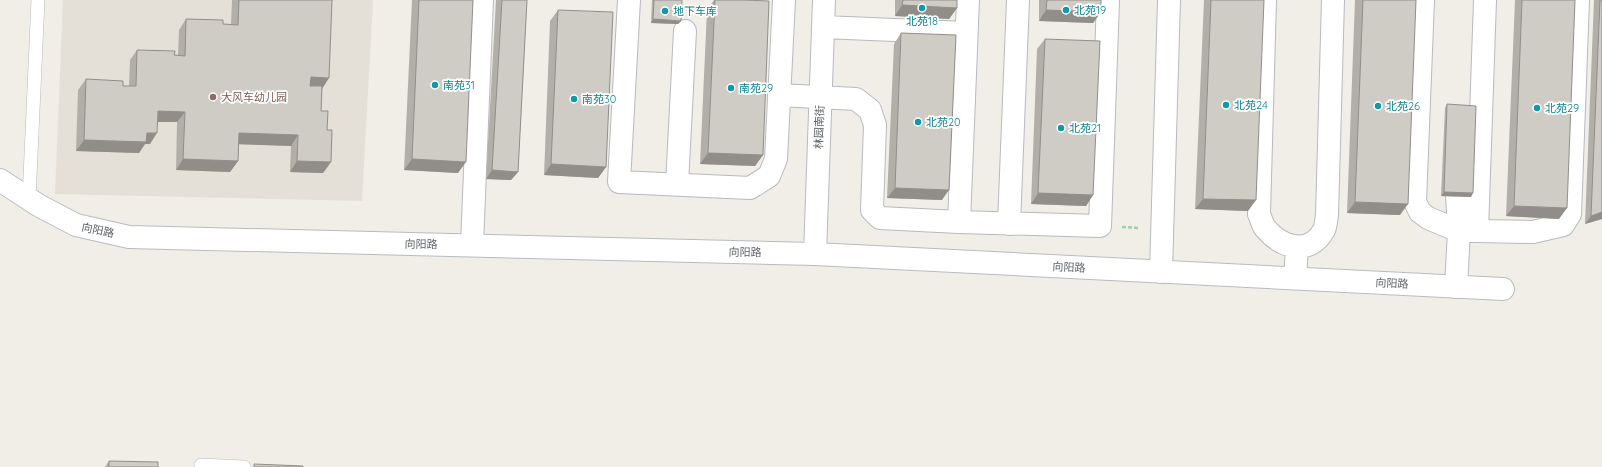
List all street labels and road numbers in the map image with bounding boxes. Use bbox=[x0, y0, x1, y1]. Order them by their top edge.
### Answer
street label: 林园南街 bbox=[811, 105, 827, 149]
street label: 向阳路 bbox=[80, 220, 116, 240]
street label: 向阳路 bbox=[404, 237, 438, 251]
street label: 向阳路 bbox=[728, 245, 762, 259]
street label: 向阳路 bbox=[1052, 259, 1086, 275]
street label: 向阳路 bbox=[1375, 275, 1409, 291]

